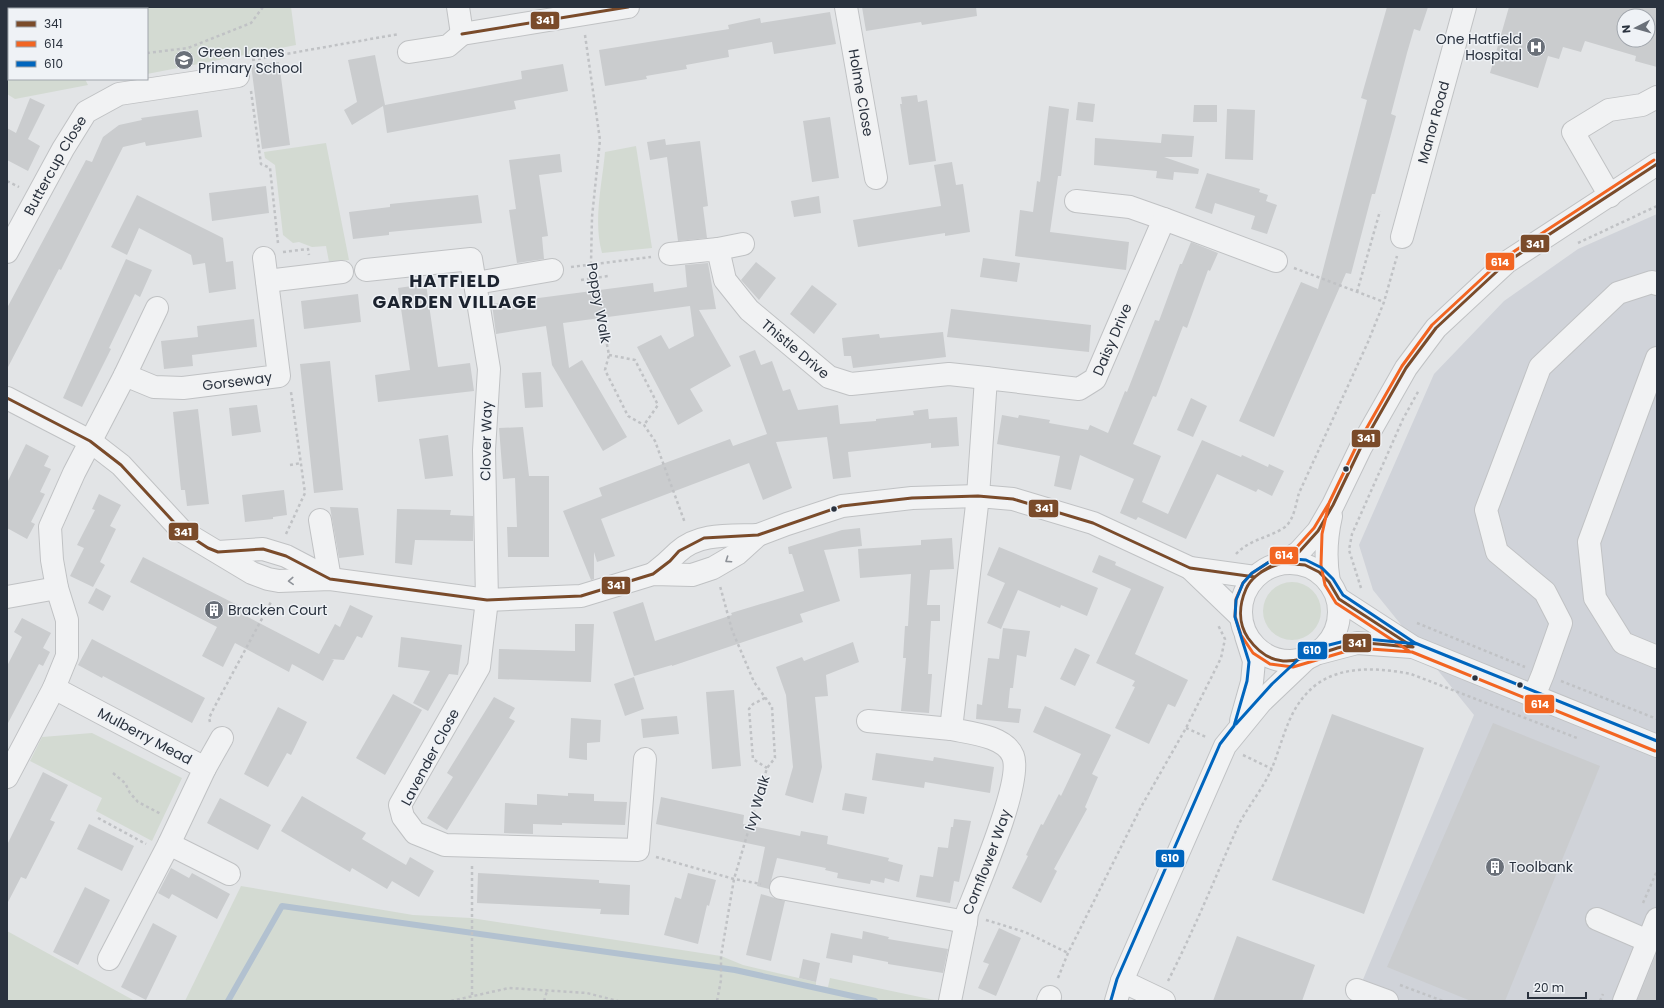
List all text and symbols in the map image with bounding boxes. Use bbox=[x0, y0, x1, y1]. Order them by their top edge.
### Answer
legend bbox=[8, 8, 148, 80]
north arrow bbox=[1616, 8, 1656, 48]
line badge: 341 bbox=[530, 11, 560, 30]
text: 341 bbox=[536, 12, 554, 28]
text: 341 bbox=[44, 15, 62, 32]
text: N bbox=[1618, 24, 1634, 34]
place label: One Hatfield Hospital bbox=[1436, 29, 1522, 65]
text: 614 bbox=[44, 35, 63, 52]
hospital icon: One Hatfield Hospital bbox=[1525, 36, 1547, 58]
place label: Green Lanes Primary School bbox=[198, 42, 303, 78]
street label: Holme Close bbox=[844, 48, 879, 138]
school or university icon: Green Lanes Primary School bbox=[173, 49, 195, 71]
text: 610 bbox=[44, 55, 63, 72]
street label: Manor Road bbox=[1413, 79, 1454, 166]
street label: Buttercup Close bbox=[19, 112, 91, 219]
line badge: 341 bbox=[1520, 234, 1550, 253]
text: 341 bbox=[1526, 236, 1544, 252]
line badge: 614 bbox=[1485, 252, 1515, 271]
text: 614 bbox=[1491, 254, 1510, 270]
street label: Poppy Walk bbox=[582, 261, 616, 346]
district label: HATFIELD GARDEN VILLAGE bbox=[372, 268, 538, 314]
street label: Daisy Drive bbox=[1088, 300, 1137, 379]
street label: Thistle Drive bbox=[757, 314, 834, 384]
street label: Gorseway bbox=[201, 367, 273, 395]
street label: Clover Way bbox=[475, 401, 497, 481]
line badge: 341 bbox=[1351, 429, 1381, 448]
text: 341 bbox=[1357, 430, 1375, 446]
unlabelled marker bbox=[1341, 464, 1351, 474]
line badge: 341 bbox=[1028, 499, 1059, 518]
text: 341 bbox=[1035, 500, 1053, 516]
unlabelled marker bbox=[829, 504, 839, 514]
line badge: 341 bbox=[168, 522, 199, 541]
text: 341 bbox=[174, 524, 192, 540]
line badge: 614 bbox=[1269, 546, 1299, 565]
text: 614 bbox=[1275, 547, 1294, 563]
one-way arrow bbox=[725, 555, 732, 563]
one-way arrow bbox=[288, 576, 294, 585]
line badge: 341 bbox=[601, 576, 631, 595]
text: 341 bbox=[607, 577, 625, 593]
building icon: Bracken Court bbox=[203, 599, 225, 621]
place label: Bracken Court bbox=[228, 600, 327, 620]
line badge: 341 bbox=[1342, 633, 1372, 653]
text: 341 bbox=[1348, 635, 1366, 651]
line badge: 610 bbox=[1297, 641, 1328, 660]
text: 610 bbox=[1303, 642, 1321, 658]
unlabelled marker bbox=[1470, 673, 1480, 683]
unlabelled marker bbox=[1515, 680, 1525, 690]
line badge: 614 bbox=[1524, 694, 1555, 714]
text: 614 bbox=[1531, 696, 1550, 712]
street label: Mulberry Mead bbox=[94, 703, 196, 769]
street label: Lavender Close bbox=[396, 705, 464, 809]
street label: Ivy Walk bbox=[740, 772, 775, 833]
street label: Cornflower Way bbox=[957, 806, 1015, 918]
line badge: 610 bbox=[1155, 849, 1185, 868]
text: 610 bbox=[1161, 850, 1179, 866]
building icon: Toolbank bbox=[1484, 856, 1506, 878]
place label: Toolbank bbox=[1509, 857, 1574, 877]
scale bar bbox=[1528, 974, 1586, 1000]
text: 20 m bbox=[1534, 979, 1564, 996]

